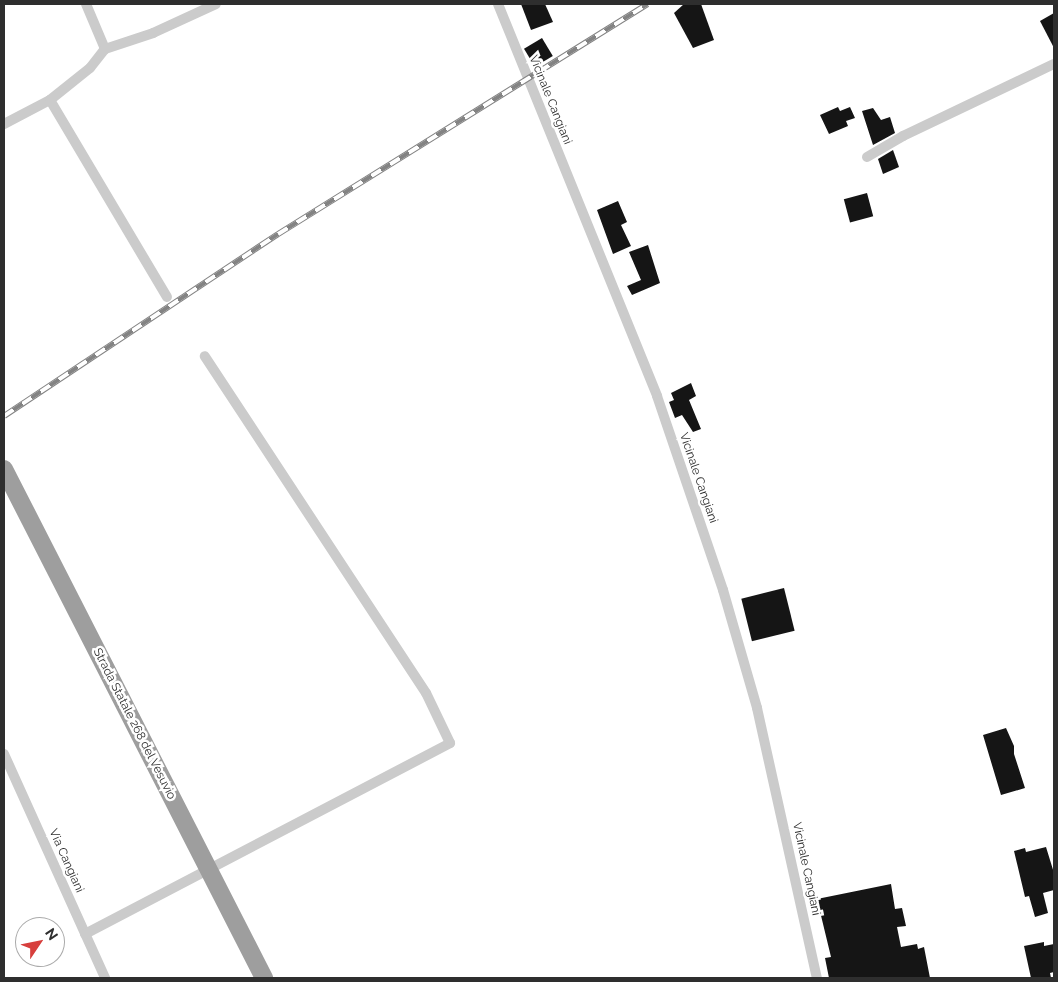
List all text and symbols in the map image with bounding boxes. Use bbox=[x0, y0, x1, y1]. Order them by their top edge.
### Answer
street label: Vicinale Cangiani bbox=[526, 53, 574, 147]
street label: Vicinale Cangiani bbox=[676, 431, 720, 525]
street label: Strada Statale 268 del Vesuvio bbox=[89, 646, 179, 802]
street label: Vicinale Cangiani bbox=[789, 821, 823, 917]
street label: Via Cangiani bbox=[46, 827, 86, 895]
north arrow bbox=[15, 917, 65, 967]
text: N bbox=[42, 925, 61, 943]

